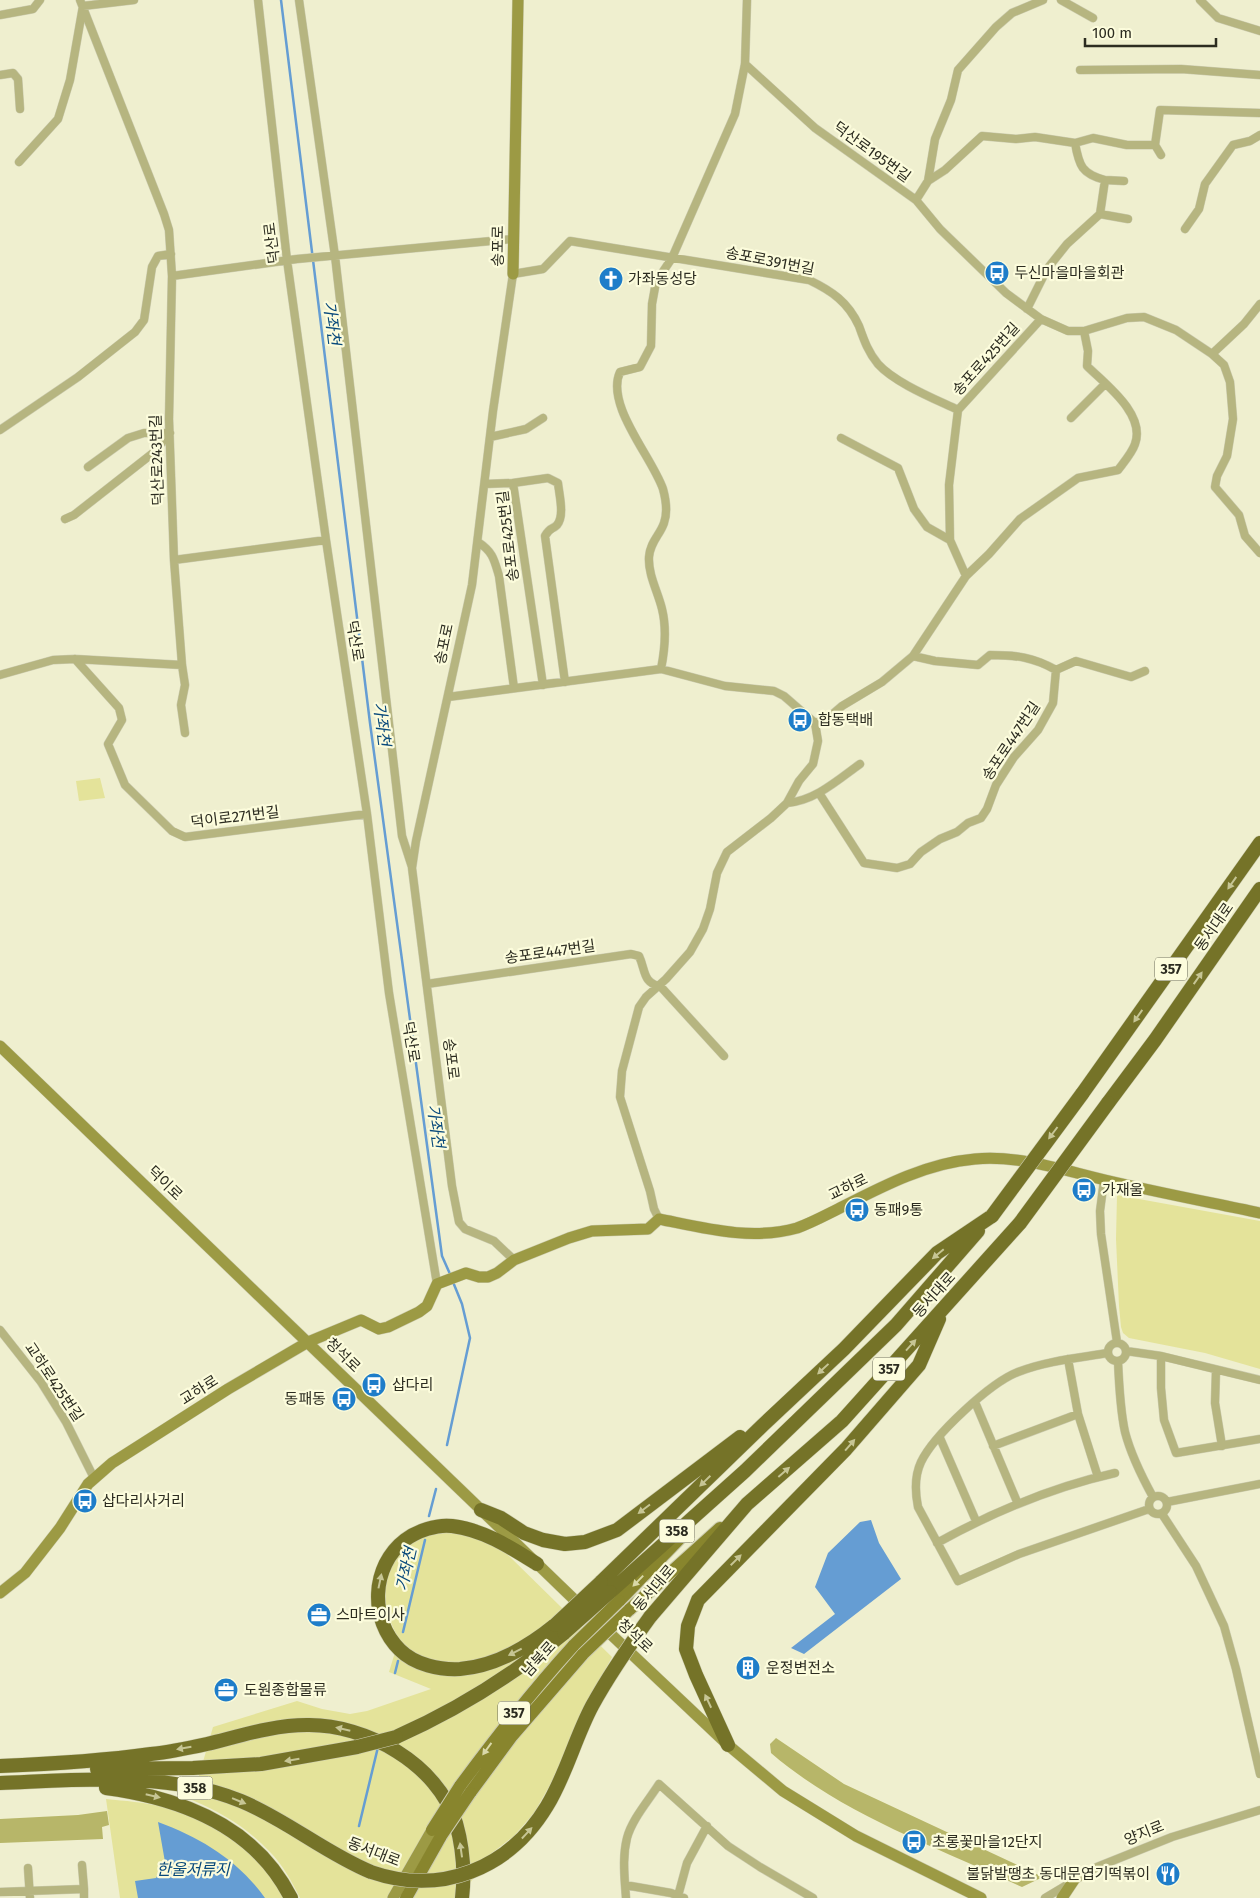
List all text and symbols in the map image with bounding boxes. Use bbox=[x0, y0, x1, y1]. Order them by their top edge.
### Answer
scale bar bbox=[1085, 15, 1216, 47]
text: 100 m bbox=[1092, 24, 1132, 42]
street label: 덕산로195번길 bbox=[830, 118, 914, 186]
street label: 덕산로 bbox=[261, 221, 283, 265]
street label: 송포로 bbox=[489, 225, 507, 267]
street label: 송포로391번길 bbox=[724, 244, 816, 278]
bus stop icon: 두신마을마을회관 bbox=[984, 260, 1010, 286]
place label: 두신마을마을회관 bbox=[1014, 264, 1125, 282]
church icon: 가좌동성당 bbox=[598, 266, 624, 292]
place label: 가좌동성당 bbox=[628, 270, 697, 288]
water label: 가좌천 bbox=[320, 300, 344, 348]
street label: 송포로425번길 bbox=[949, 319, 1023, 399]
street label: 덕산로243번길 bbox=[146, 414, 168, 506]
street label: 송포로425번길 bbox=[493, 489, 523, 583]
street label: 덕산로 bbox=[343, 619, 367, 663]
street label: 송포로 bbox=[431, 622, 457, 666]
street label: 송포로447번길 bbox=[978, 698, 1044, 784]
water label: 가좌천 bbox=[370, 701, 394, 749]
bus stop icon: 합동택배 bbox=[787, 707, 813, 733]
place label: 합동택배 bbox=[818, 711, 873, 729]
street label: 덕이로271번길 bbox=[190, 803, 280, 831]
one-way arrow bbox=[1227, 876, 1237, 890]
street label: 동서대로 bbox=[1191, 899, 1237, 955]
street label: 송포로447번길 bbox=[504, 937, 596, 967]
road number: 357 bbox=[1155, 958, 1187, 981]
one-way arrow bbox=[1193, 971, 1203, 985]
one-way arrow bbox=[1133, 1009, 1143, 1023]
street label: 덕산로 bbox=[399, 1020, 423, 1064]
street label: 송포로 bbox=[440, 1037, 462, 1081]
water label: 가좌천 bbox=[424, 1103, 449, 1151]
one-way arrow bbox=[1048, 1127, 1058, 1140]
street label: 덕이로 bbox=[144, 1162, 186, 1204]
street label: 교하로 bbox=[825, 1170, 871, 1204]
bus stop icon: 가재울 bbox=[1071, 1177, 1097, 1203]
place label: 가재울 bbox=[1102, 1181, 1143, 1199]
bus stop icon: 동패9통 bbox=[844, 1197, 870, 1223]
place label: 동패9통 bbox=[874, 1201, 923, 1219]
one-way arrow bbox=[931, 1248, 944, 1259]
street label: 동서대로 bbox=[909, 1268, 959, 1322]
street label: 청석로 bbox=[322, 1334, 364, 1376]
street label: 교하로425번길 bbox=[21, 1339, 87, 1425]
one-way arrow bbox=[905, 1339, 917, 1351]
road number: 357 bbox=[873, 1358, 905, 1380]
one-way arrow bbox=[818, 1363, 830, 1375]
street label: 교하로 bbox=[177, 1371, 221, 1409]
bus stop icon: 삽다리 bbox=[361, 1372, 387, 1398]
place label: 삽다리 bbox=[392, 1376, 433, 1394]
bus stop icon: 동패동 bbox=[331, 1386, 357, 1412]
place label: 동패동 bbox=[285, 1390, 326, 1408]
one-way arrow bbox=[844, 1439, 856, 1451]
one-way arrow bbox=[777, 1466, 789, 1478]
one-way arrow bbox=[700, 1474, 712, 1486]
bus stop icon: 삽다리사거리 bbox=[72, 1488, 98, 1514]
place label: 삽다리사거리 bbox=[102, 1492, 185, 1510]
one-way arrow bbox=[638, 1504, 651, 1515]
road number: 358 bbox=[660, 1520, 694, 1542]
water label: 가좌천 bbox=[392, 1543, 421, 1593]
one-way arrow bbox=[730, 1555, 742, 1567]
street label: 동서대로 bbox=[629, 1561, 679, 1615]
one-way arrow bbox=[376, 1574, 384, 1589]
one-way arrow bbox=[632, 1575, 644, 1587]
office icon: 스마트이사 bbox=[306, 1602, 332, 1628]
place label: 스마트이사 bbox=[336, 1606, 405, 1624]
street label: 청석로 bbox=[614, 1615, 656, 1657]
street label: 남북로 bbox=[518, 1638, 560, 1680]
one-way arrow bbox=[508, 1648, 522, 1656]
building icon: 운정변전소 bbox=[735, 1655, 761, 1681]
place label: 운정변전소 bbox=[766, 1659, 835, 1677]
office icon: 도원종합물류 bbox=[213, 1677, 239, 1703]
place label: 도원종합물류 bbox=[244, 1681, 327, 1699]
one-way arrow bbox=[704, 1694, 712, 1708]
road number: 357 bbox=[498, 1702, 530, 1725]
one-way arrow bbox=[336, 1725, 351, 1733]
one-way arrow bbox=[482, 1742, 492, 1756]
one-way arrow bbox=[175, 1745, 191, 1753]
one-way arrow bbox=[284, 1756, 300, 1764]
road number: 358 bbox=[178, 1776, 212, 1800]
one-way arrow bbox=[145, 1792, 160, 1800]
one-way arrow bbox=[232, 1797, 247, 1805]
street label: 양지로 bbox=[1121, 1817, 1167, 1849]
one-way arrow bbox=[521, 1827, 533, 1839]
bus stop icon: 초롱꽃마을12단지 bbox=[901, 1829, 927, 1855]
place label: 초롱꽃마을12단지 bbox=[932, 1833, 1043, 1851]
street label: 동서대로 bbox=[345, 1834, 403, 1870]
one-way arrow bbox=[457, 1841, 465, 1857]
water label: 한울저류지 bbox=[156, 1860, 231, 1879]
restaurant icon: 불닭발땡초 동대문엽기떡볶이 bbox=[1155, 1861, 1181, 1887]
place label: 불닭발땡초 동대문엽기떡볶이 bbox=[967, 1865, 1150, 1883]

